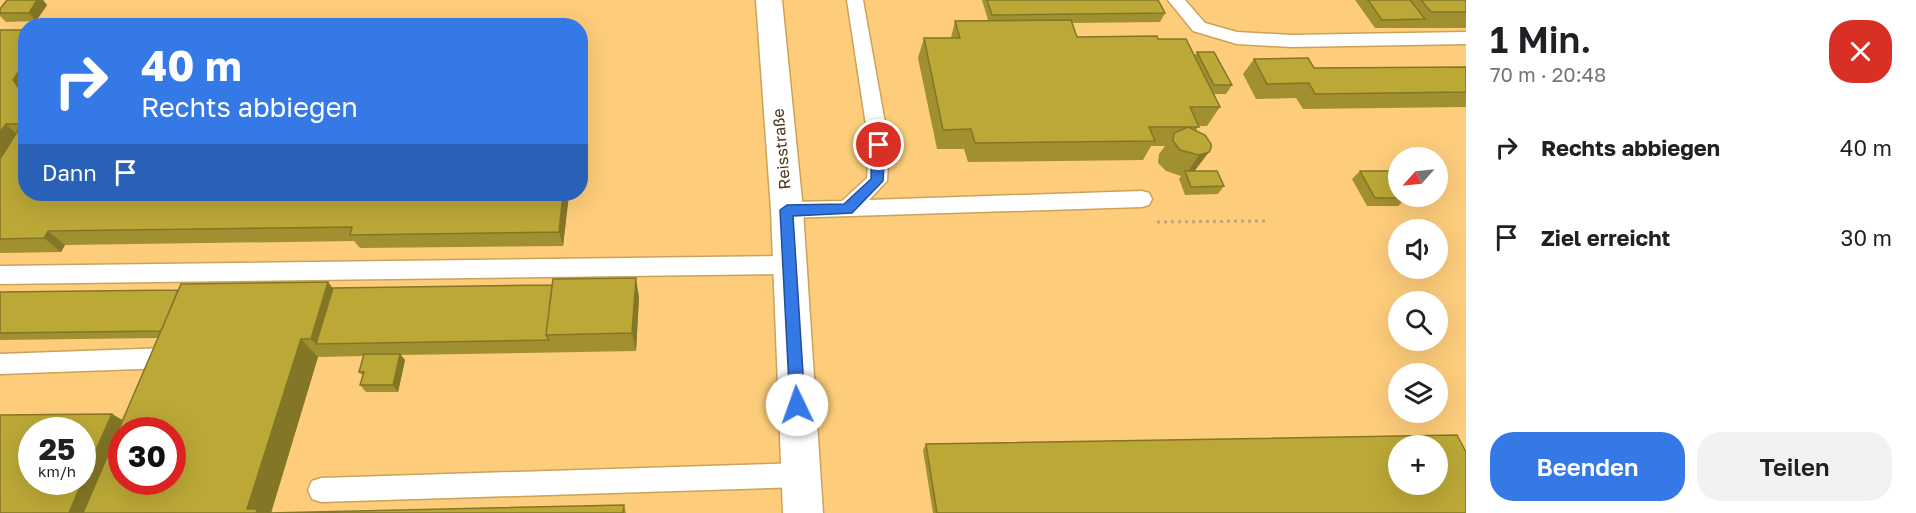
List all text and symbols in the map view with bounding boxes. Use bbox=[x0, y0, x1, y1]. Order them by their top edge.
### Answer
text: 1 Min. bbox=[1490, 18, 1591, 61]
button: close bbox=[1829, 20, 1892, 83]
text: 40 m bbox=[141, 40, 242, 90]
icon: right bbox=[42, 42, 120, 120]
text: 70 m · 20:48 bbox=[1490, 62, 1606, 86]
text: Rechts abbiegen bbox=[141, 91, 358, 123]
street label: Reisstraße bbox=[767, 108, 795, 190]
pin bbox=[853, 119, 904, 170]
icon: arrive bbox=[862, 128, 895, 161]
icon: right bbox=[1490, 131, 1523, 164]
text: Rechts abbiegen bbox=[1541, 134, 1720, 161]
text: 40 m bbox=[1840, 134, 1892, 161]
north arrow bbox=[1388, 147, 1448, 207]
map controls bbox=[1388, 147, 1448, 495]
icon: arrive bbox=[109, 156, 142, 189]
text: Dann bbox=[42, 159, 97, 186]
button: sound bbox=[1388, 219, 1448, 279]
icon: arrive bbox=[1490, 221, 1523, 254]
text: Ziel erreicht bbox=[1541, 224, 1670, 251]
text: 30 m bbox=[1841, 224, 1892, 251]
button: search bbox=[1388, 291, 1448, 351]
button: layers bbox=[1388, 363, 1448, 423]
position arrow bbox=[765, 373, 829, 437]
speed limit sign: 30 bbox=[108, 417, 186, 495]
text: 25 bbox=[39, 431, 75, 467]
button: Beenden bbox=[1490, 432, 1685, 501]
button: Teilen bbox=[1697, 432, 1892, 501]
button: + bbox=[1388, 435, 1448, 495]
text: km/h bbox=[38, 462, 76, 480]

